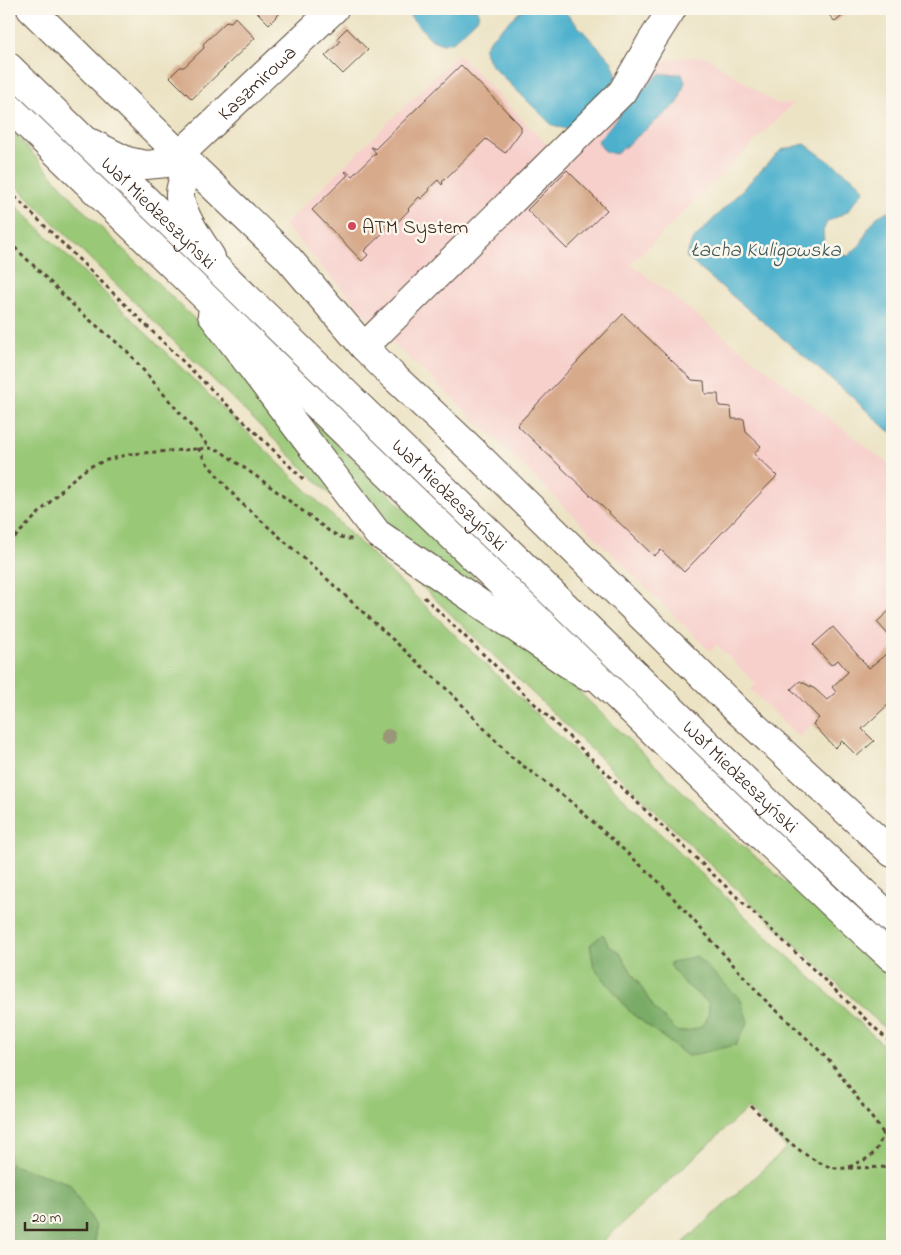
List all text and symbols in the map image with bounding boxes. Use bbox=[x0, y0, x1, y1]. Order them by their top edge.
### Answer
street label: Kaszmirowa bbox=[212, 40, 304, 129]
street label: Wał Miedzeszyński bbox=[93, 151, 222, 277]
place label: ATM System bbox=[362, 214, 468, 243]
marker: ATM System bbox=[346, 220, 358, 232]
water label: Łacha Kuligowska bbox=[691, 236, 842, 267]
street label: Wał Miedzeszyński bbox=[384, 433, 513, 559]
street label: Wał Miedzeszyński bbox=[675, 715, 804, 841]
scale bar bbox=[25, 1200, 88, 1232]
text: 20 m bbox=[32, 1207, 62, 1229]

